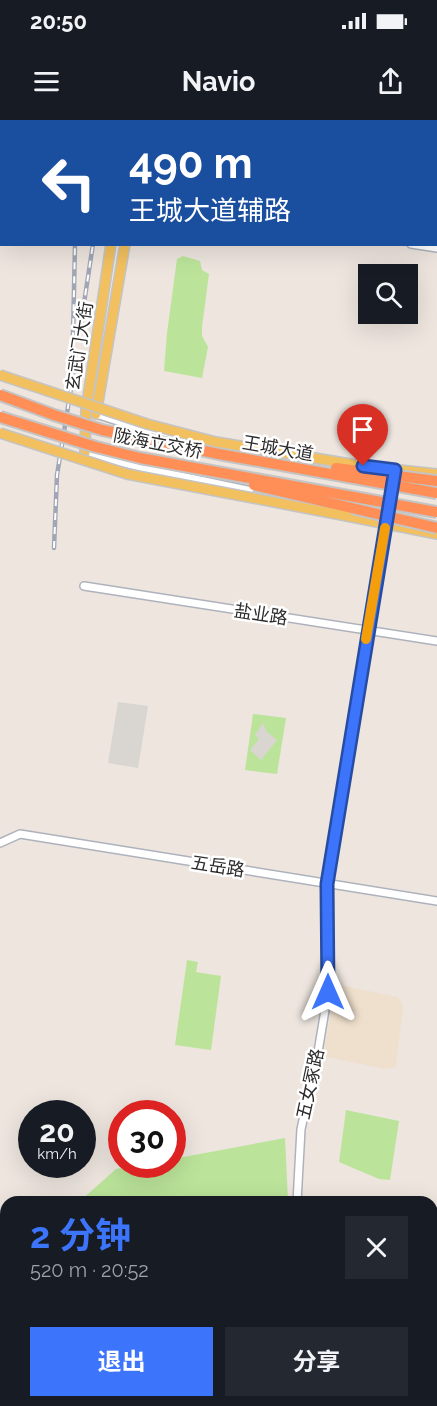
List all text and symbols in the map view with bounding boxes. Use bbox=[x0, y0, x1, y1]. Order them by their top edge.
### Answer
text: 20:50 bbox=[30, 8, 87, 34]
icon: menu bbox=[30, 65, 63, 98]
icon: share bbox=[374, 65, 407, 98]
text: Navio bbox=[182, 66, 255, 97]
text: 490 m bbox=[129, 139, 253, 188]
icon: left bbox=[30, 144, 108, 222]
text: 王城大道辅路 bbox=[129, 195, 291, 226]
map controls bbox=[358, 264, 418, 324]
button: search bbox=[358, 264, 418, 324]
street label: 玄武门大街 bbox=[62, 300, 96, 392]
pin bbox=[337, 404, 388, 466]
icon: arrive bbox=[346, 413, 379, 446]
street label: 陇海立交桥 bbox=[112, 424, 204, 462]
street label: 王城大道 bbox=[241, 431, 315, 465]
street label: 盐业路 bbox=[233, 599, 289, 629]
street label: 五岳路 bbox=[190, 851, 246, 881]
position arrow bbox=[296, 960, 360, 1024]
street label: 五女冢路 bbox=[292, 1047, 328, 1121]
speed limit sign: 30 bbox=[108, 1100, 186, 1178]
text: 20 bbox=[39, 1114, 75, 1149]
text: km/h bbox=[37, 1145, 77, 1163]
text: 2 分钟 bbox=[30, 1214, 131, 1256]
button: close bbox=[345, 1216, 408, 1279]
text: 520 m · 20:52 bbox=[30, 1258, 149, 1282]
button: 退出 bbox=[30, 1327, 213, 1396]
button: 分享 bbox=[225, 1327, 408, 1396]

